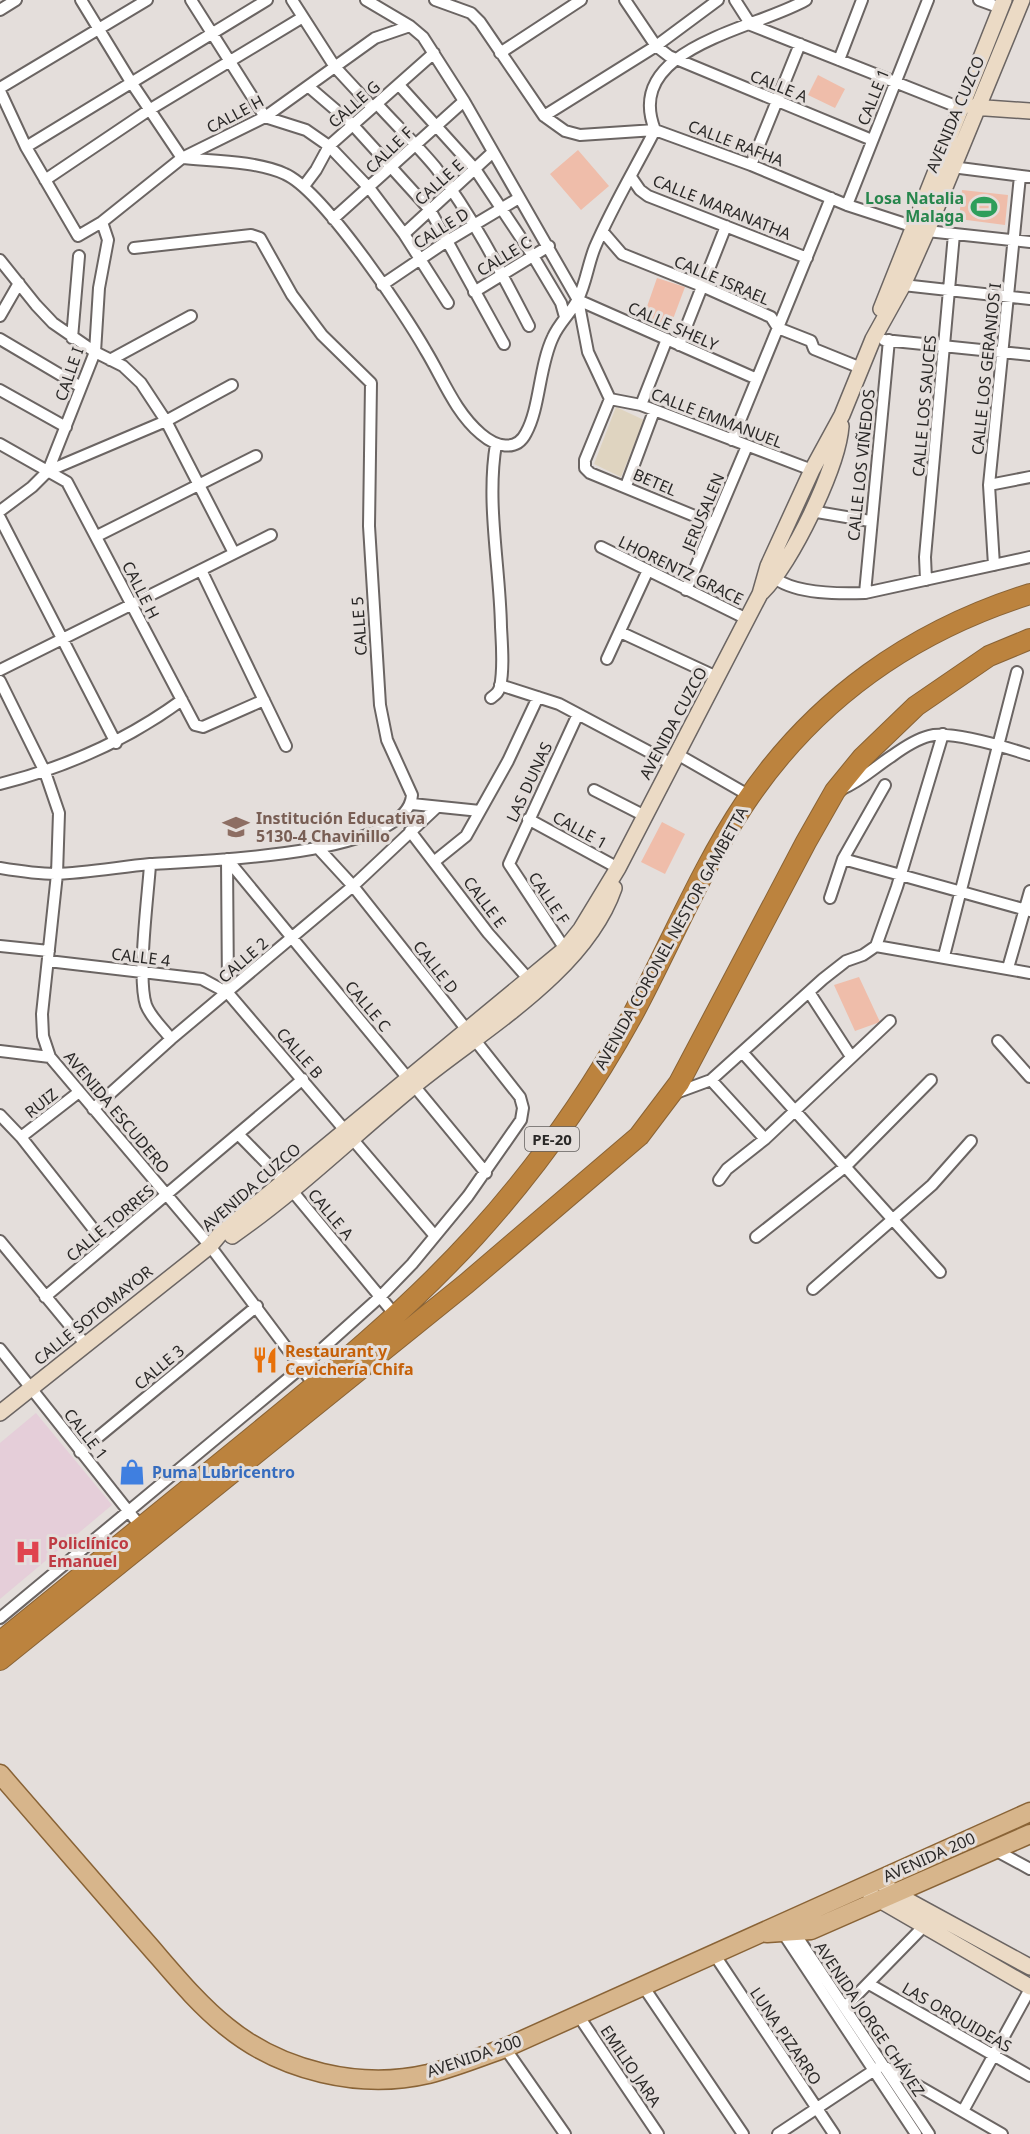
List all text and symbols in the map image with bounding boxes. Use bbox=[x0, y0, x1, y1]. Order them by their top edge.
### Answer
street label: AVENIDA CUZCO bbox=[921, 52, 989, 176]
street label: CALLE A bbox=[747, 64, 812, 108]
street label: CALLE 1 bbox=[852, 65, 894, 129]
street label: CALLE G bbox=[323, 75, 385, 133]
street label: CALLE H bbox=[202, 90, 268, 138]
street label: CALLE RAFHA bbox=[685, 115, 788, 172]
street label: CALLE F bbox=[360, 122, 418, 178]
street label: CALLE E bbox=[410, 154, 468, 210]
street label: CALLE MARANATHA bbox=[650, 169, 795, 245]
place label: Losa Natalia Malaga bbox=[865, 187, 964, 227]
sports icon: Losa Natalia Malaga bbox=[969, 192, 999, 222]
street label: CALLE D bbox=[409, 202, 473, 254]
street label: CALLE C bbox=[472, 231, 536, 281]
street label: CALLE ISRAEL bbox=[671, 250, 773, 310]
street label: CALLE LOS GERANIOS I bbox=[966, 282, 1006, 456]
street label: CALLE SHELY bbox=[624, 296, 722, 356]
street label: CALLE LOS SAUCES bbox=[907, 334, 941, 478]
street label: CALLE I bbox=[50, 344, 88, 404]
street label: CALLE EMMANUEL bbox=[648, 383, 786, 453]
street label: CALLE LOS VIÑEDOS bbox=[842, 388, 880, 542]
street label: BETEL bbox=[630, 463, 680, 501]
street label: JERUSALEN bbox=[676, 469, 729, 557]
street label: LHORENTZ GRACE bbox=[615, 530, 747, 610]
street label: CALLE H bbox=[117, 557, 165, 623]
street label: CALLE 5 bbox=[346, 596, 372, 656]
street label: AVENIDA CUZCO bbox=[634, 663, 712, 783]
street label: LAS DUNAS bbox=[501, 738, 557, 826]
street label: AVENIDA CORONEL NESTOR GAMBETTA bbox=[589, 802, 753, 1074]
street label: CALLE 1 bbox=[549, 806, 611, 854]
place label: Institución Educativa 5130-4 Chavinillo bbox=[256, 807, 425, 847]
school or university icon: Institución Educativa 5130-4 Chavinillo bbox=[221, 812, 251, 842]
street label: CALLE F bbox=[524, 868, 574, 928]
street label: CALLE E bbox=[458, 872, 512, 932]
street label: CALLE 2 bbox=[213, 932, 273, 988]
street label: CALLE D bbox=[408, 936, 464, 998]
street label: CALLE 4 bbox=[110, 942, 172, 972]
street label: CALLE C bbox=[340, 976, 396, 1036]
street label: CALLE B bbox=[272, 1023, 328, 1083]
street label: AVENIDA ESCUDERO bbox=[59, 1046, 175, 1178]
street label: RUIZ bbox=[20, 1083, 62, 1123]
road number: PE-20 bbox=[525, 1127, 579, 1151]
street label: AVENIDA CUZCO bbox=[197, 1138, 305, 1236]
street label: CALLE TORRES bbox=[61, 1179, 159, 1266]
street label: CALLE A bbox=[303, 1184, 359, 1245]
street label: CALLE SOTOMAYOR bbox=[29, 1260, 157, 1370]
street label: CALLE 3 bbox=[129, 1340, 189, 1394]
place label: Restaurant y Cevichería Chifa bbox=[285, 1340, 414, 1380]
restaurant icon: Restaurant y Cevichería Chifa bbox=[250, 1345, 280, 1375]
street label: CALLE 1 bbox=[59, 1404, 113, 1464]
shop icon: Puma Lubricentro bbox=[117, 1457, 147, 1487]
place label: Puma Lubricentro bbox=[152, 1461, 295, 1483]
place label: Policlínico Emanuel bbox=[48, 1532, 129, 1572]
hospital icon: Policlínico Emanuel bbox=[13, 1537, 43, 1567]
street label: AVENIDA 200 bbox=[879, 1827, 979, 1887]
street label: AVENIDA JORGE CHÁVEZ bbox=[810, 1937, 930, 2101]
street label: LAS ORQUIDEAS bbox=[898, 1977, 1016, 2057]
street label: LUNA PIZARRO bbox=[745, 1983, 827, 2089]
street label: EMILIO JARA bbox=[596, 2021, 667, 2112]
street label: AVENIDA 200 bbox=[424, 2030, 524, 2082]

